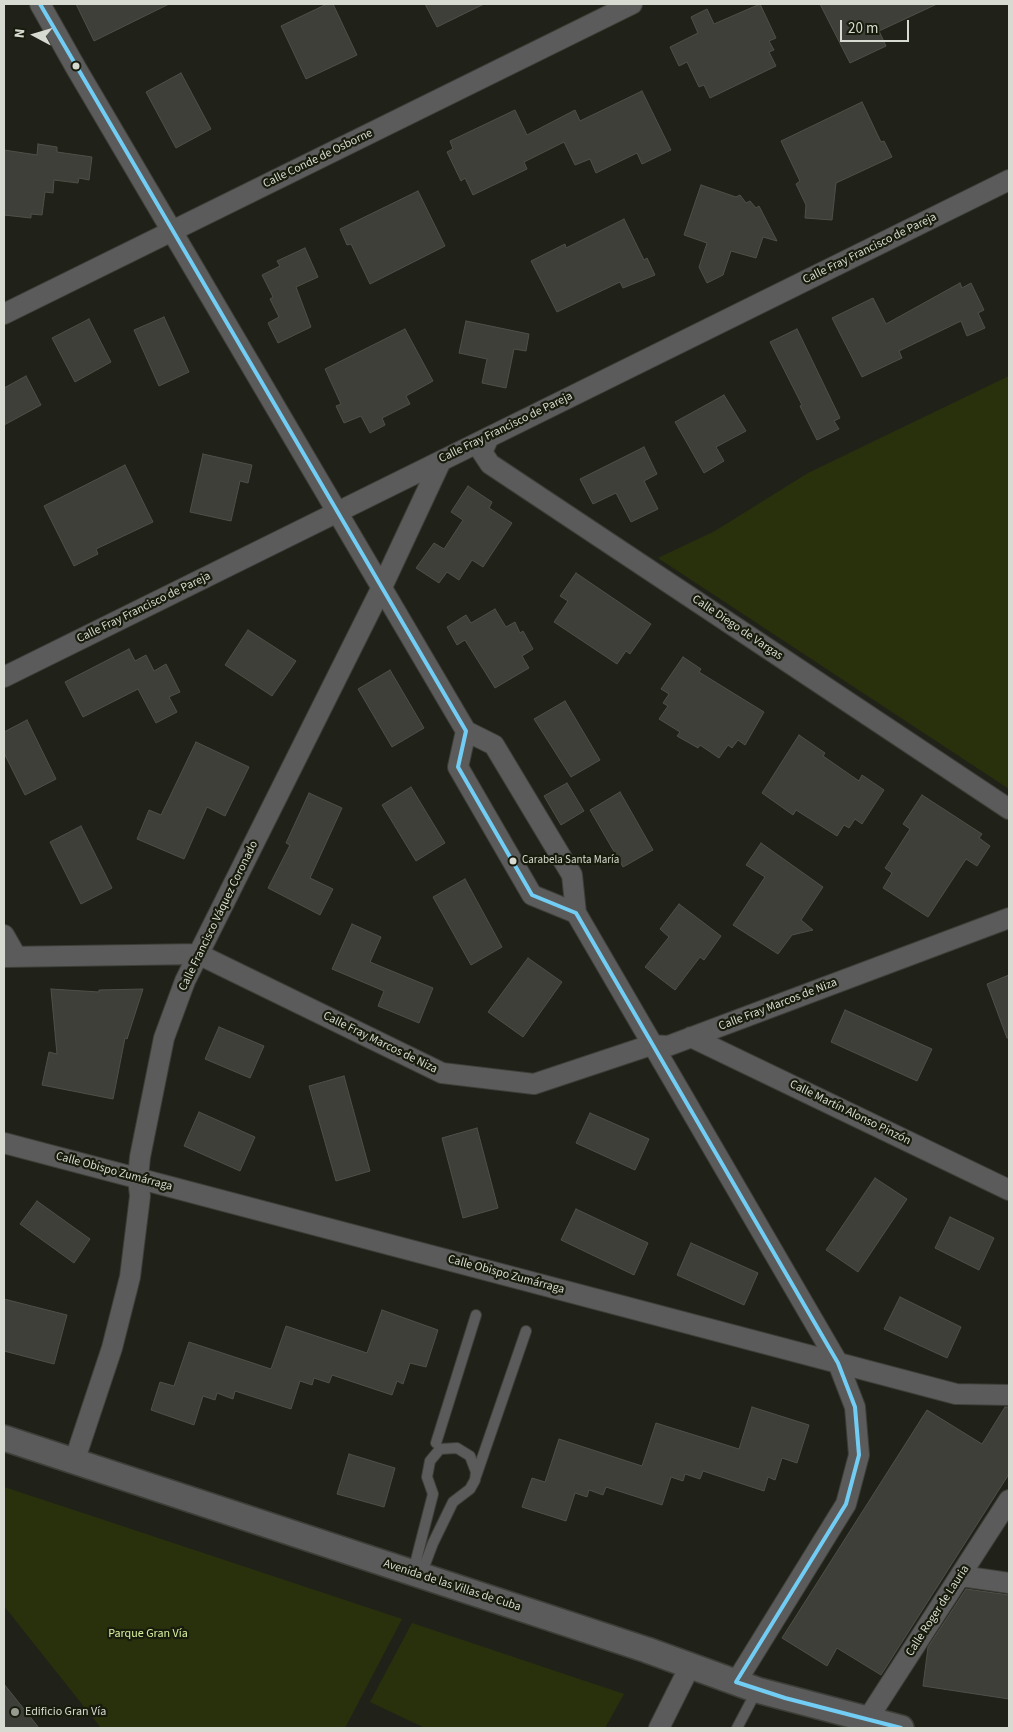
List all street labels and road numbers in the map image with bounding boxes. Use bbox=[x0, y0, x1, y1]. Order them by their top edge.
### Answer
street label: Calle Conde de Osborne bbox=[261, 126, 375, 192]
street label: Calle Fray Francisco de Pareja bbox=[801, 210, 939, 288]
street label: Calle Fray Francisco de Pareja bbox=[437, 389, 575, 467]
street label: Calle Fray Francisco de Pareja bbox=[75, 569, 213, 647]
street label: Calle Diego de Vargas bbox=[689, 592, 785, 664]
street label: Calle Francisco Váquez Coronado bbox=[176, 839, 262, 993]
street label: Calle Fray Marcos de Niza bbox=[717, 976, 839, 1034]
street label: Calle Fray Marcos de Niza bbox=[320, 1009, 440, 1077]
street label: Calle Martín Alonso Pinzón bbox=[787, 1077, 913, 1149]
street label: Calle Obispo Zumárraga bbox=[54, 1149, 174, 1195]
street label: Calle Obispo Zumárraga bbox=[446, 1252, 566, 1298]
street label: Avenida de las Villas de Cuba bbox=[381, 1557, 523, 1615]
street label: Calle Roger de Lauria bbox=[903, 1563, 973, 1659]

